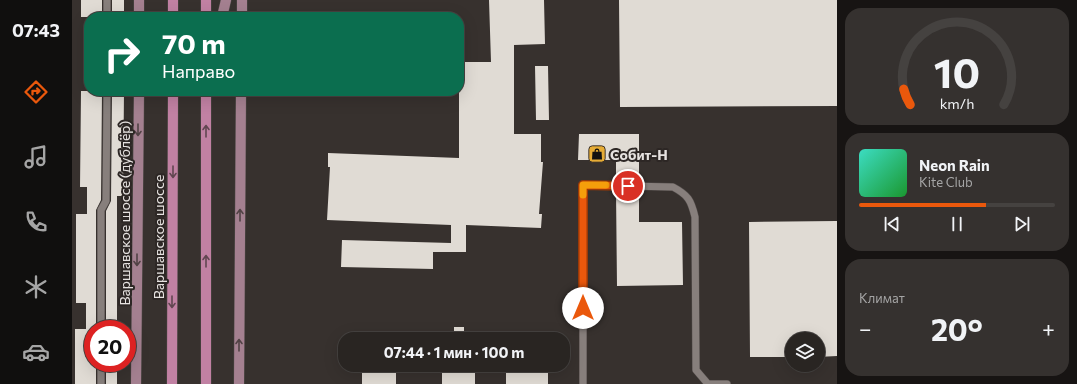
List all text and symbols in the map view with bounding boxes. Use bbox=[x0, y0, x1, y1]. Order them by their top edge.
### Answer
text: 07:43 bbox=[12, 19, 60, 41]
text: 70 m bbox=[162, 26, 226, 60]
icon: right bbox=[96, 28, 148, 80]
text: 10 bbox=[934, 45, 980, 96]
text: Направо bbox=[162, 60, 235, 82]
icon: directions bbox=[22, 78, 50, 106]
text: km/h bbox=[940, 93, 974, 111]
street label: Варшавское шоссе (дублёр) bbox=[116, 121, 133, 305]
one-way arrow bbox=[134, 123, 142, 136]
one-way arrow bbox=[202, 125, 210, 138]
icon: music bbox=[22, 143, 50, 171]
shop icon: Собит-Н bbox=[587, 144, 607, 164]
place label: Собит-Н bbox=[610, 146, 668, 163]
text: Neon Rain bbox=[919, 156, 990, 174]
one-way arrow bbox=[169, 165, 177, 178]
pin bbox=[611, 169, 645, 203]
text: Kite Club bbox=[919, 174, 973, 190]
street label: Варшавское шоссе bbox=[150, 175, 167, 299]
icon: arrive bbox=[617, 175, 639, 197]
icon: phone bbox=[22, 208, 50, 236]
one-way arrow bbox=[236, 209, 244, 222]
icon: previous bbox=[881, 213, 903, 235]
icon: pause bbox=[946, 213, 968, 235]
icon: next bbox=[1011, 213, 1033, 235]
one-way arrow bbox=[133, 253, 141, 266]
one-way arrow bbox=[202, 255, 210, 268]
icon: climate bbox=[22, 273, 50, 301]
position arrow bbox=[562, 287, 604, 329]
text: Климат bbox=[859, 290, 905, 306]
one-way arrow bbox=[168, 295, 176, 308]
text: 20° bbox=[931, 310, 983, 347]
text: − bbox=[859, 315, 872, 342]
text: + bbox=[1042, 315, 1055, 342]
speed limit sign: 20 bbox=[84, 320, 136, 372]
map controls bbox=[785, 332, 825, 372]
button: layers bbox=[785, 332, 825, 372]
icon: car bbox=[22, 338, 50, 366]
one-way arrow bbox=[236, 339, 243, 352]
text: 07:44 · 1 мин · 100 m bbox=[384, 343, 524, 361]

